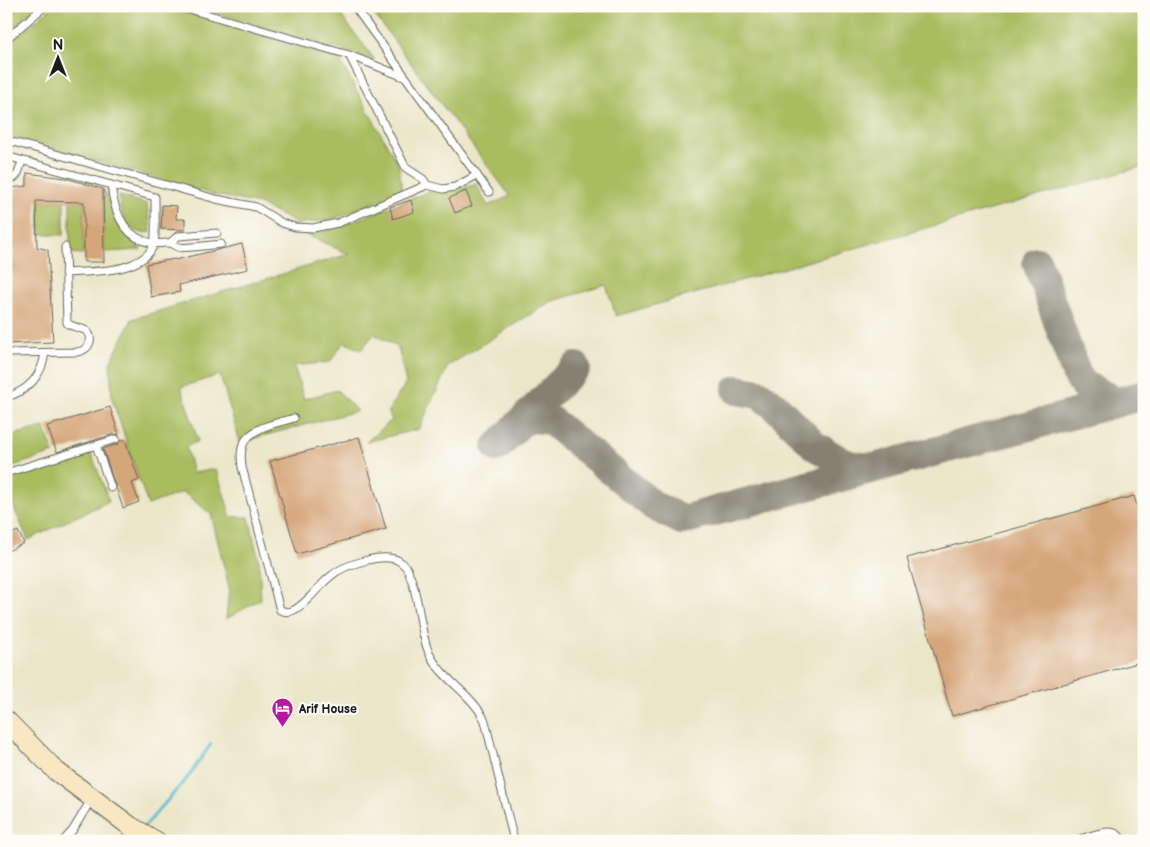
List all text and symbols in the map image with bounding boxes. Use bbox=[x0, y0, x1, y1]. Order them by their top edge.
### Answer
north arrow bbox=[32, 32, 82, 82]
text: N bbox=[53, 37, 63, 54]
hotel icon: Arif House bbox=[271, 697, 295, 728]
place label: Arif House bbox=[298, 702, 357, 717]

